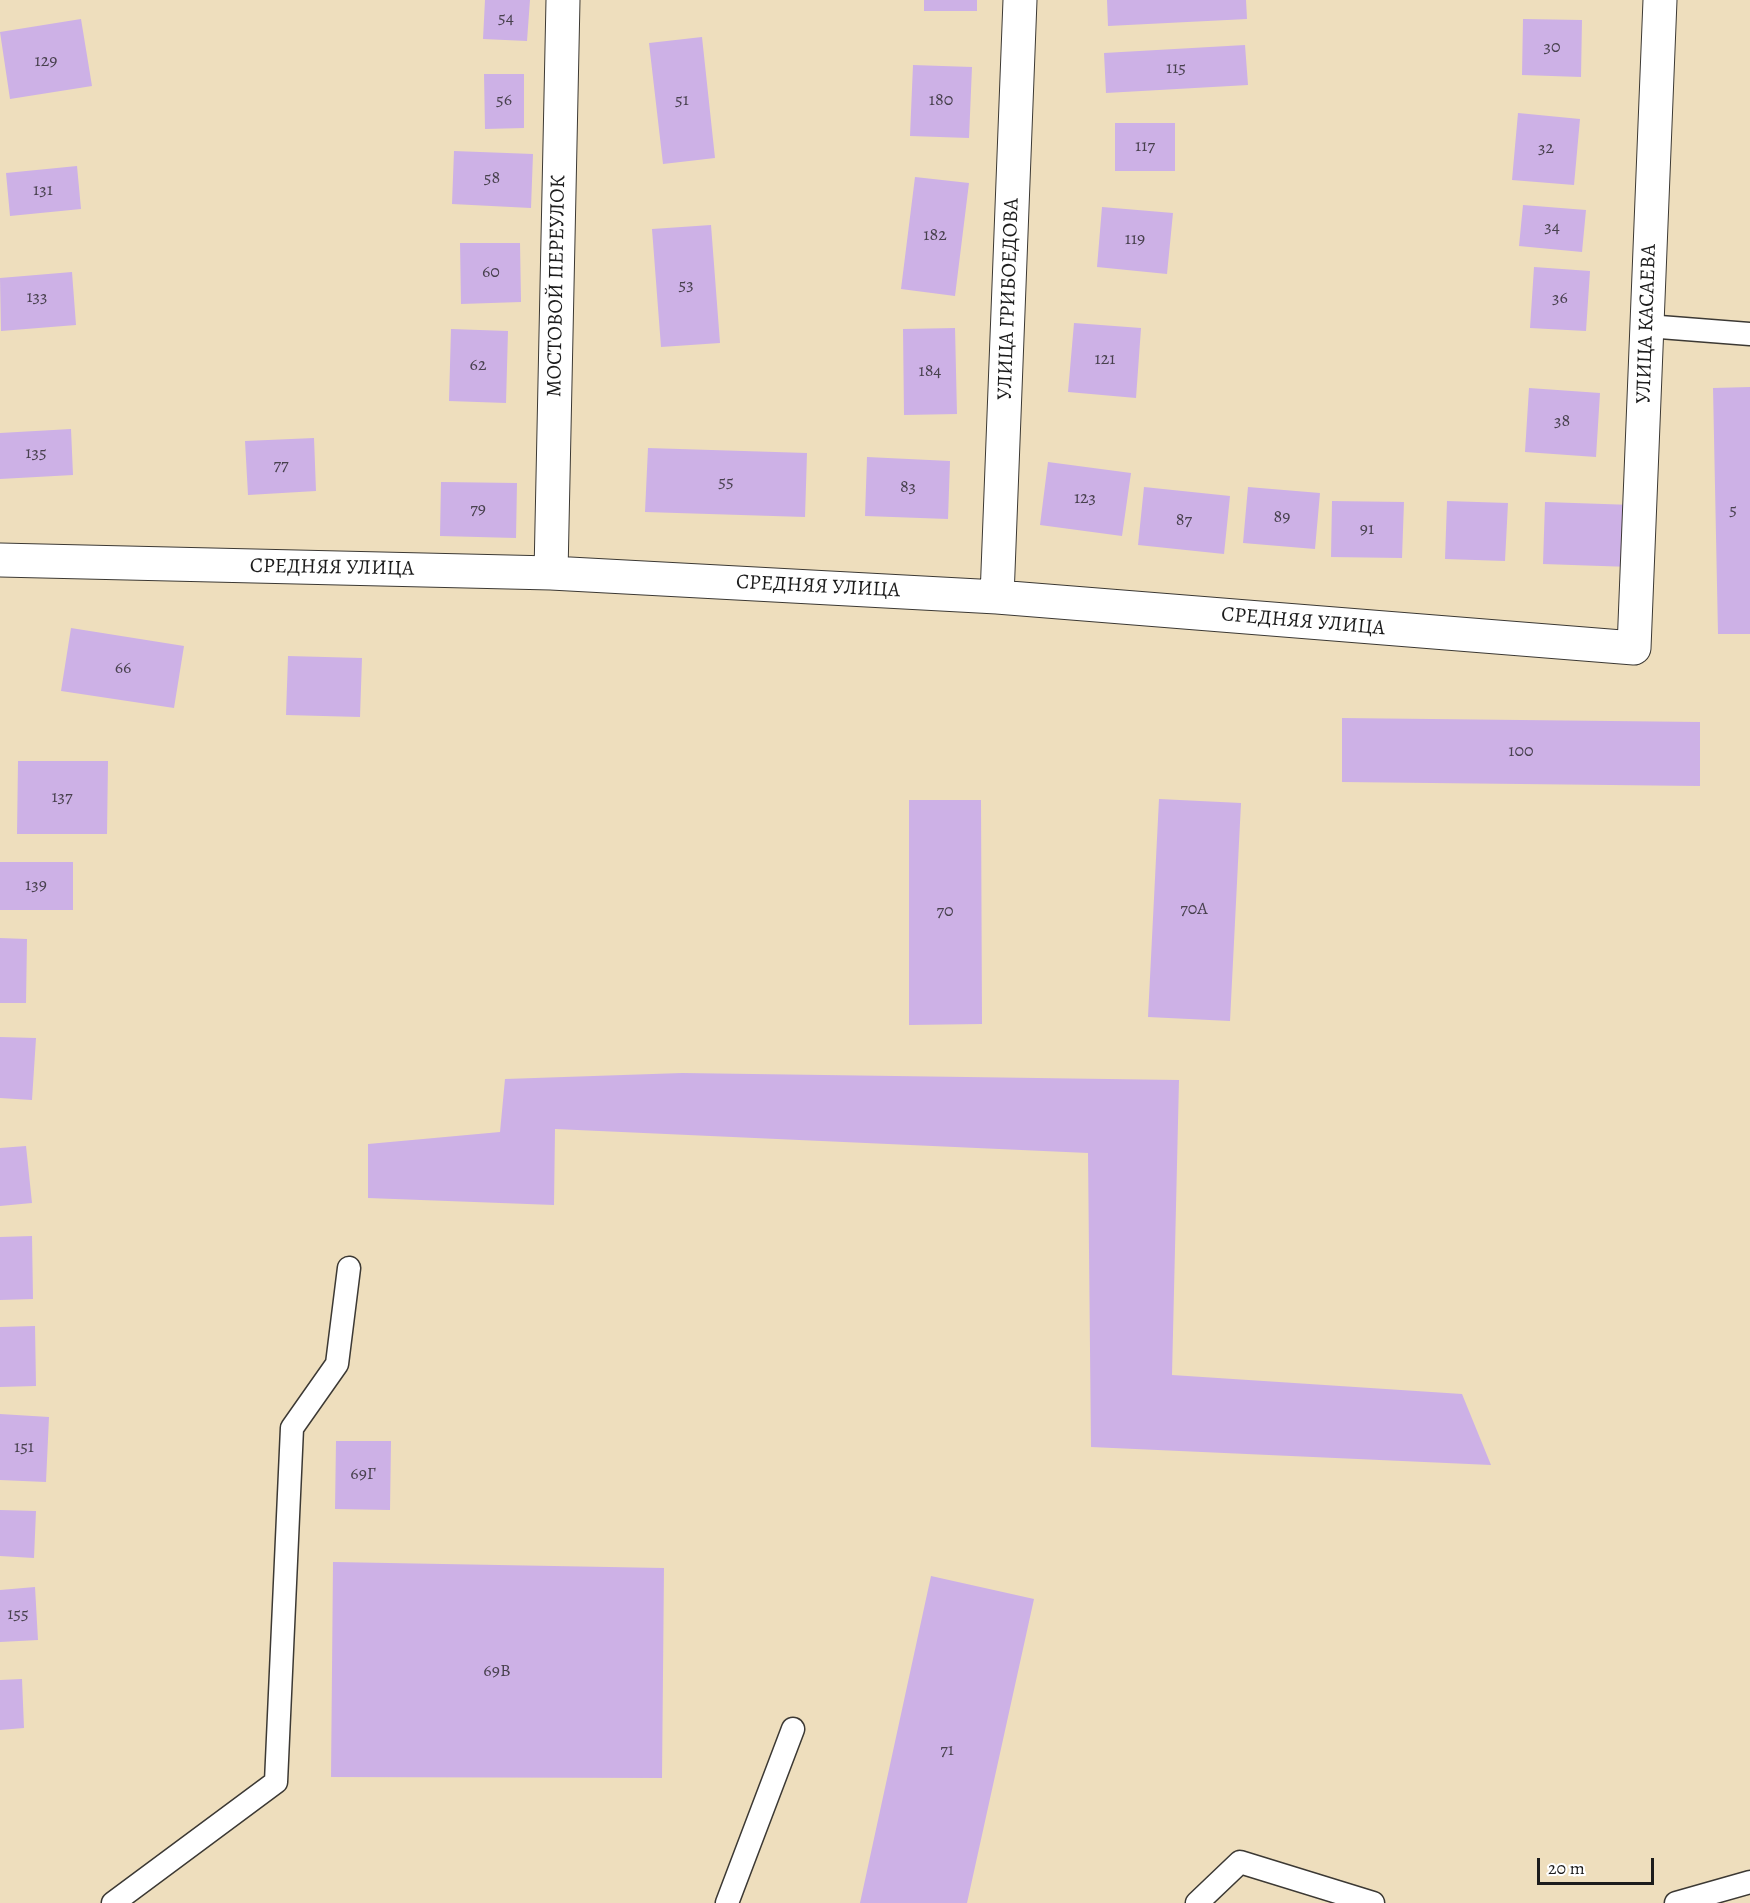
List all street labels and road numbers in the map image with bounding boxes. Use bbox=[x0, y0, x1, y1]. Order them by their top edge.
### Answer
street label: МОСТОВОЙ ПЕРЕУЛОК bbox=[542, 175, 572, 397]
street label: УЛИЦА ГРИБОЕДОВА bbox=[993, 198, 1025, 400]
street label: УЛИЦА КАСАЕВА bbox=[1632, 244, 1662, 404]
street label: СРЕДНЯЯ УЛИЦА bbox=[250, 554, 414, 582]
street label: СРЕДНЯЯ УЛИЦА bbox=[735, 570, 901, 604]
street label: СРЕДНЯЯ УЛИЦА bbox=[1220, 602, 1386, 642]

